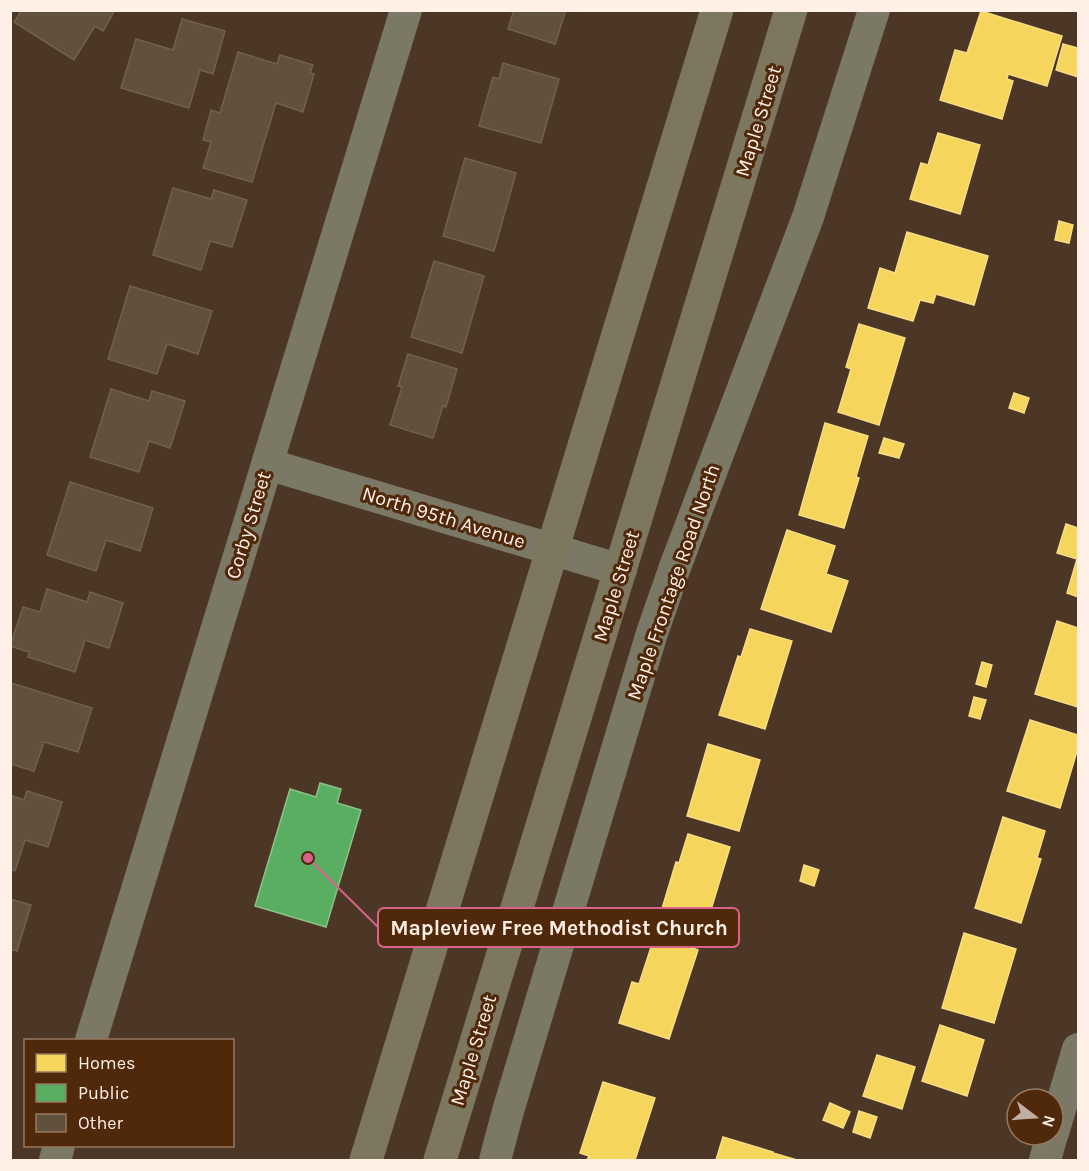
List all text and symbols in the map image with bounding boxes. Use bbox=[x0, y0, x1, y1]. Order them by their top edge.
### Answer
street label: Maple Street bbox=[731, 62, 786, 180]
street label: Maple Frontage Road North bbox=[622, 461, 725, 703]
street label: Corby Street bbox=[221, 468, 276, 582]
street label: North 95th Avenue bbox=[360, 482, 528, 553]
street label: Maple Street bbox=[589, 527, 644, 645]
callout: Mapleview Free Methodist Church bbox=[378, 908, 739, 947]
text: Mapleview Free Methodist Church bbox=[390, 916, 728, 940]
street label: Maple Street bbox=[446, 991, 501, 1109]
legend bbox=[24, 1039, 234, 1147]
text: Homes bbox=[78, 1052, 135, 1074]
text: Public bbox=[78, 1082, 129, 1104]
north arrow bbox=[1005, 1087, 1065, 1147]
text: Other bbox=[78, 1112, 123, 1134]
text: N bbox=[1038, 1113, 1060, 1130]

